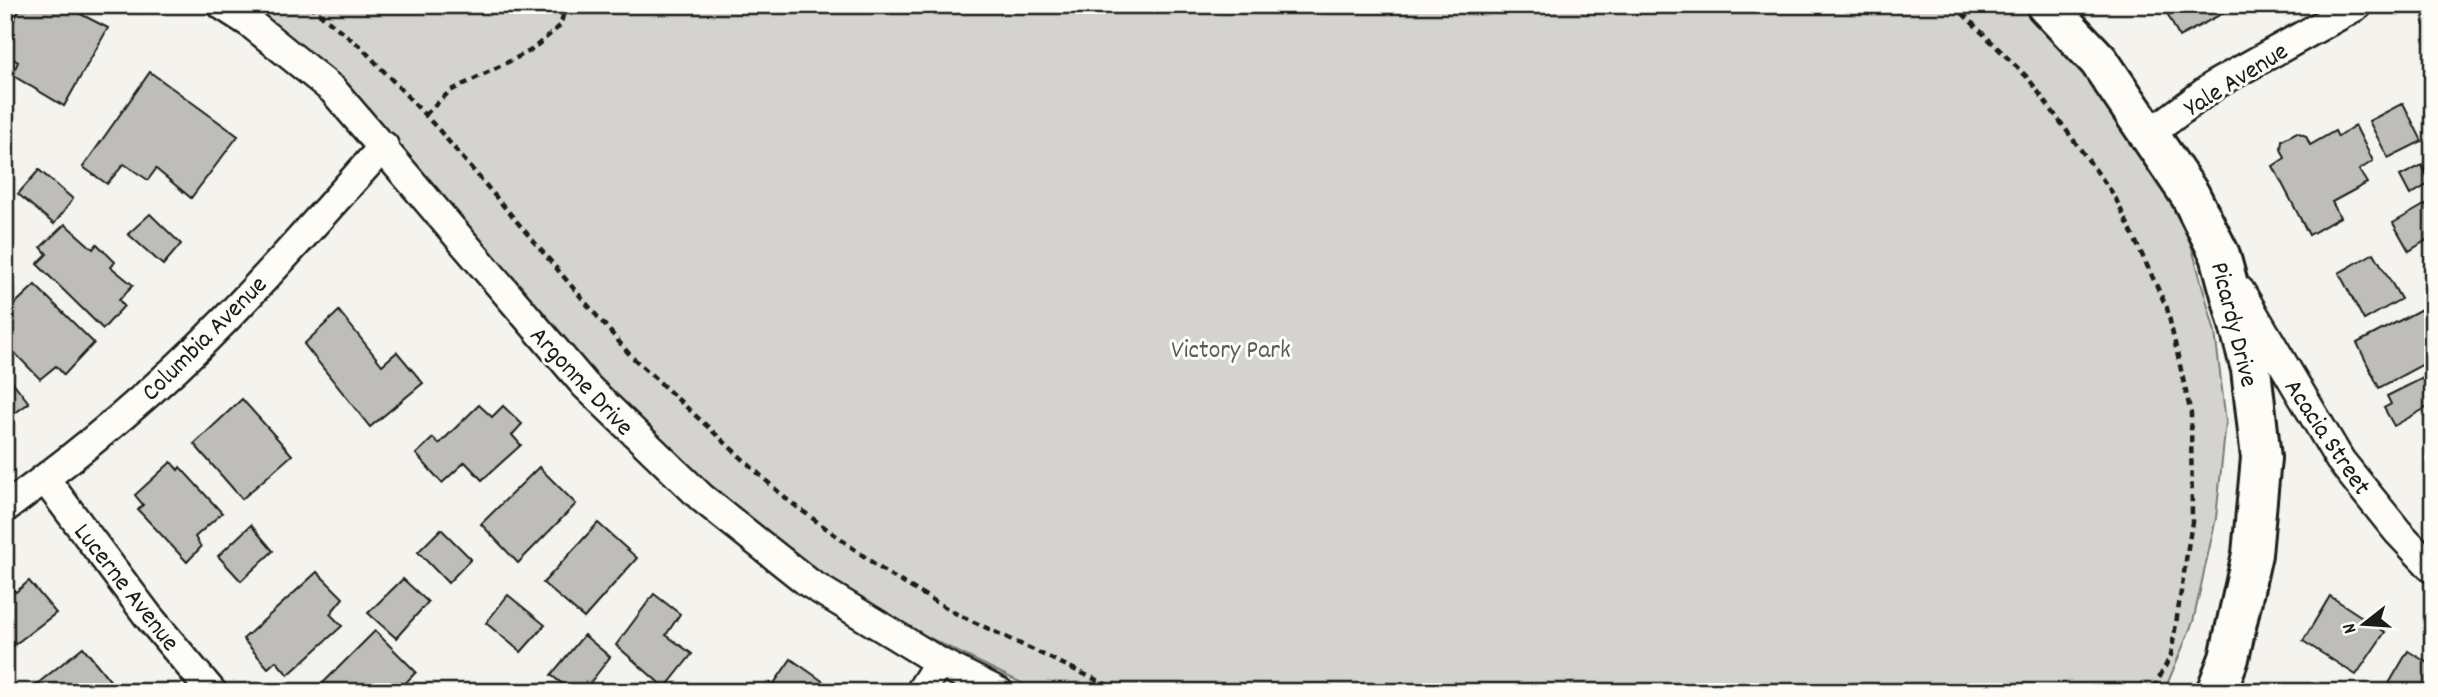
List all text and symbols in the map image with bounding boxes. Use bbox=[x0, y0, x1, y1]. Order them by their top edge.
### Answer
street label: Yale Avenue bbox=[2178, 34, 2296, 128]
street label: Picardy Drive bbox=[2199, 258, 2266, 391]
street label: Columbia Avenue bbox=[134, 268, 277, 411]
street label: Argonne Drive bbox=[520, 319, 641, 446]
park label: Victory Park bbox=[1171, 333, 1291, 370]
street label: Acacia Street bbox=[2273, 372, 2379, 504]
street label: Lucerne Avenue bbox=[63, 516, 187, 660]
north arrow bbox=[2330, 588, 2400, 658]
text: N bbox=[2337, 620, 2365, 636]

